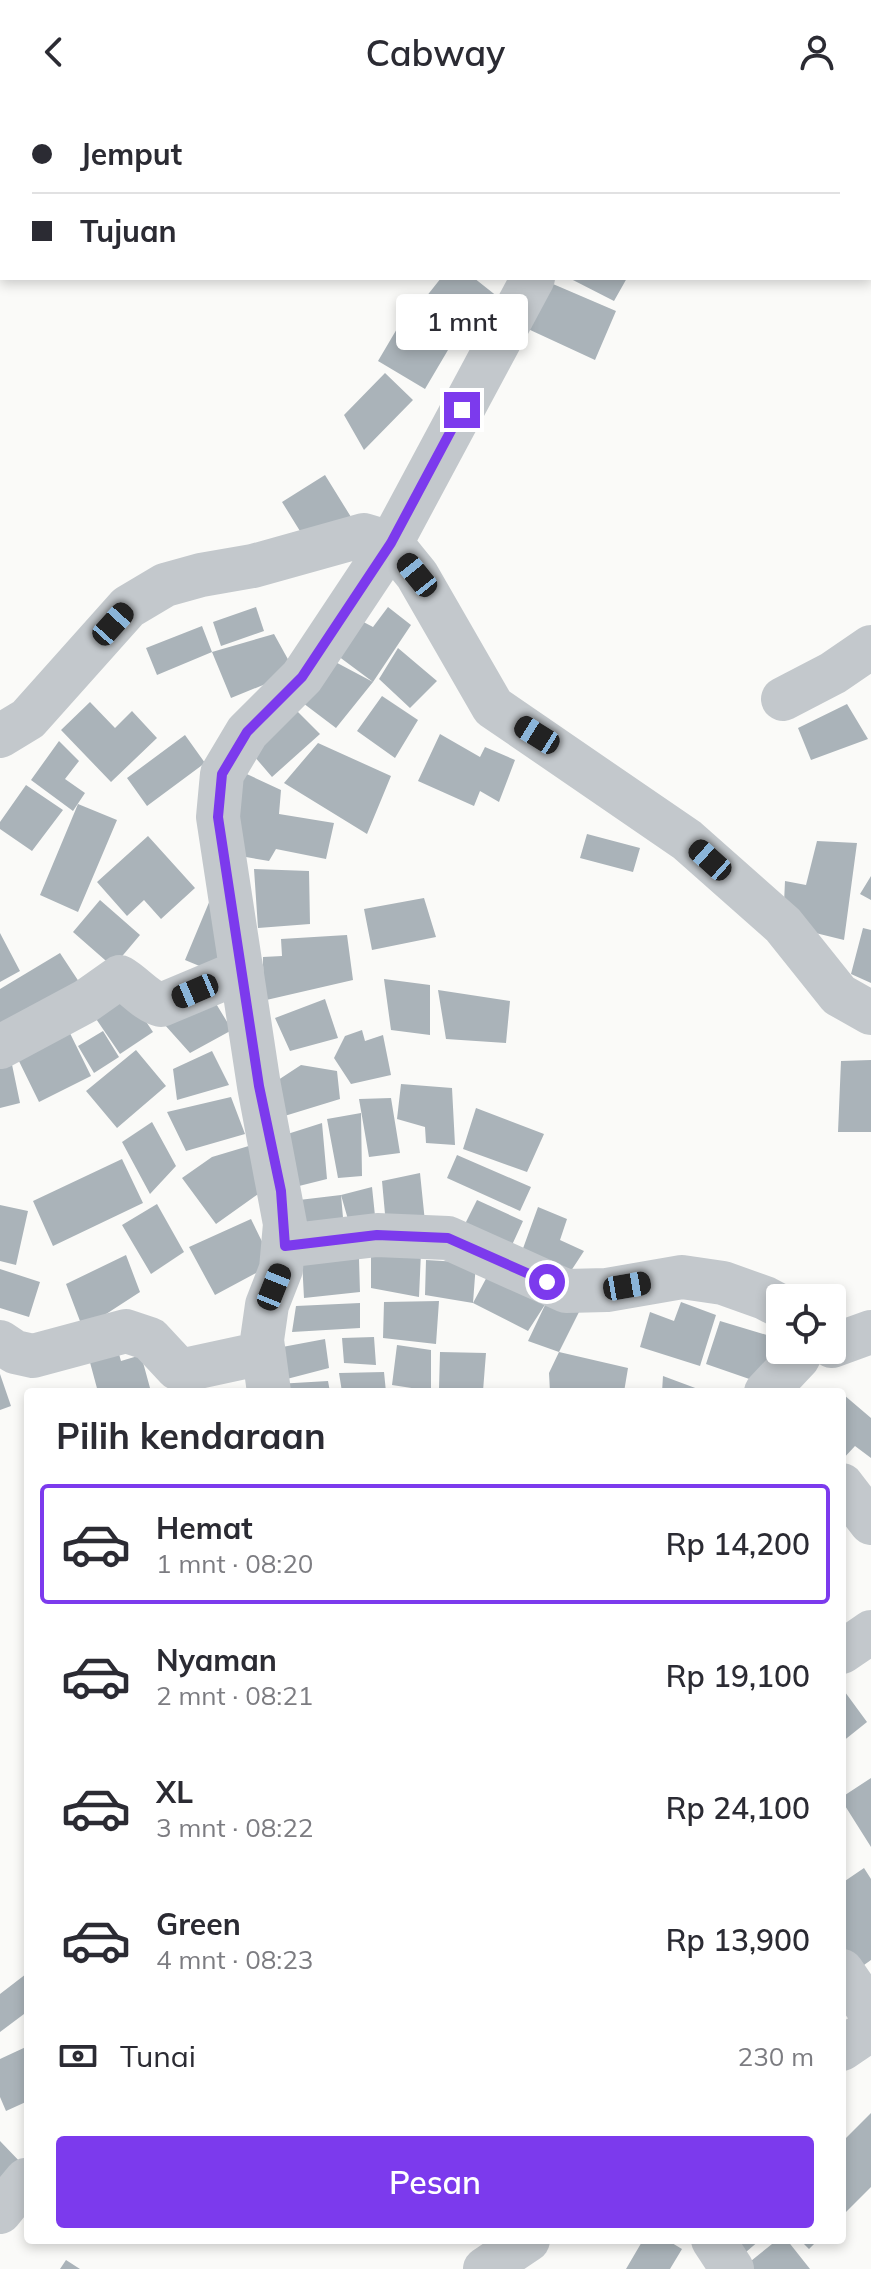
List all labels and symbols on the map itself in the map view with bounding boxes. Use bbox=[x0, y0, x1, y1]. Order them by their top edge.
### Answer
callout: 1 mnt bbox=[396, 294, 528, 350]
route end bbox=[444, 392, 480, 428]
car bbox=[393, 549, 441, 601]
car bbox=[88, 598, 138, 650]
car bbox=[510, 712, 564, 758]
car bbox=[684, 835, 736, 885]
car bbox=[168, 971, 222, 1011]
car bbox=[254, 1260, 294, 1314]
route start bbox=[529, 1264, 565, 1300]
car bbox=[601, 1270, 653, 1302]

